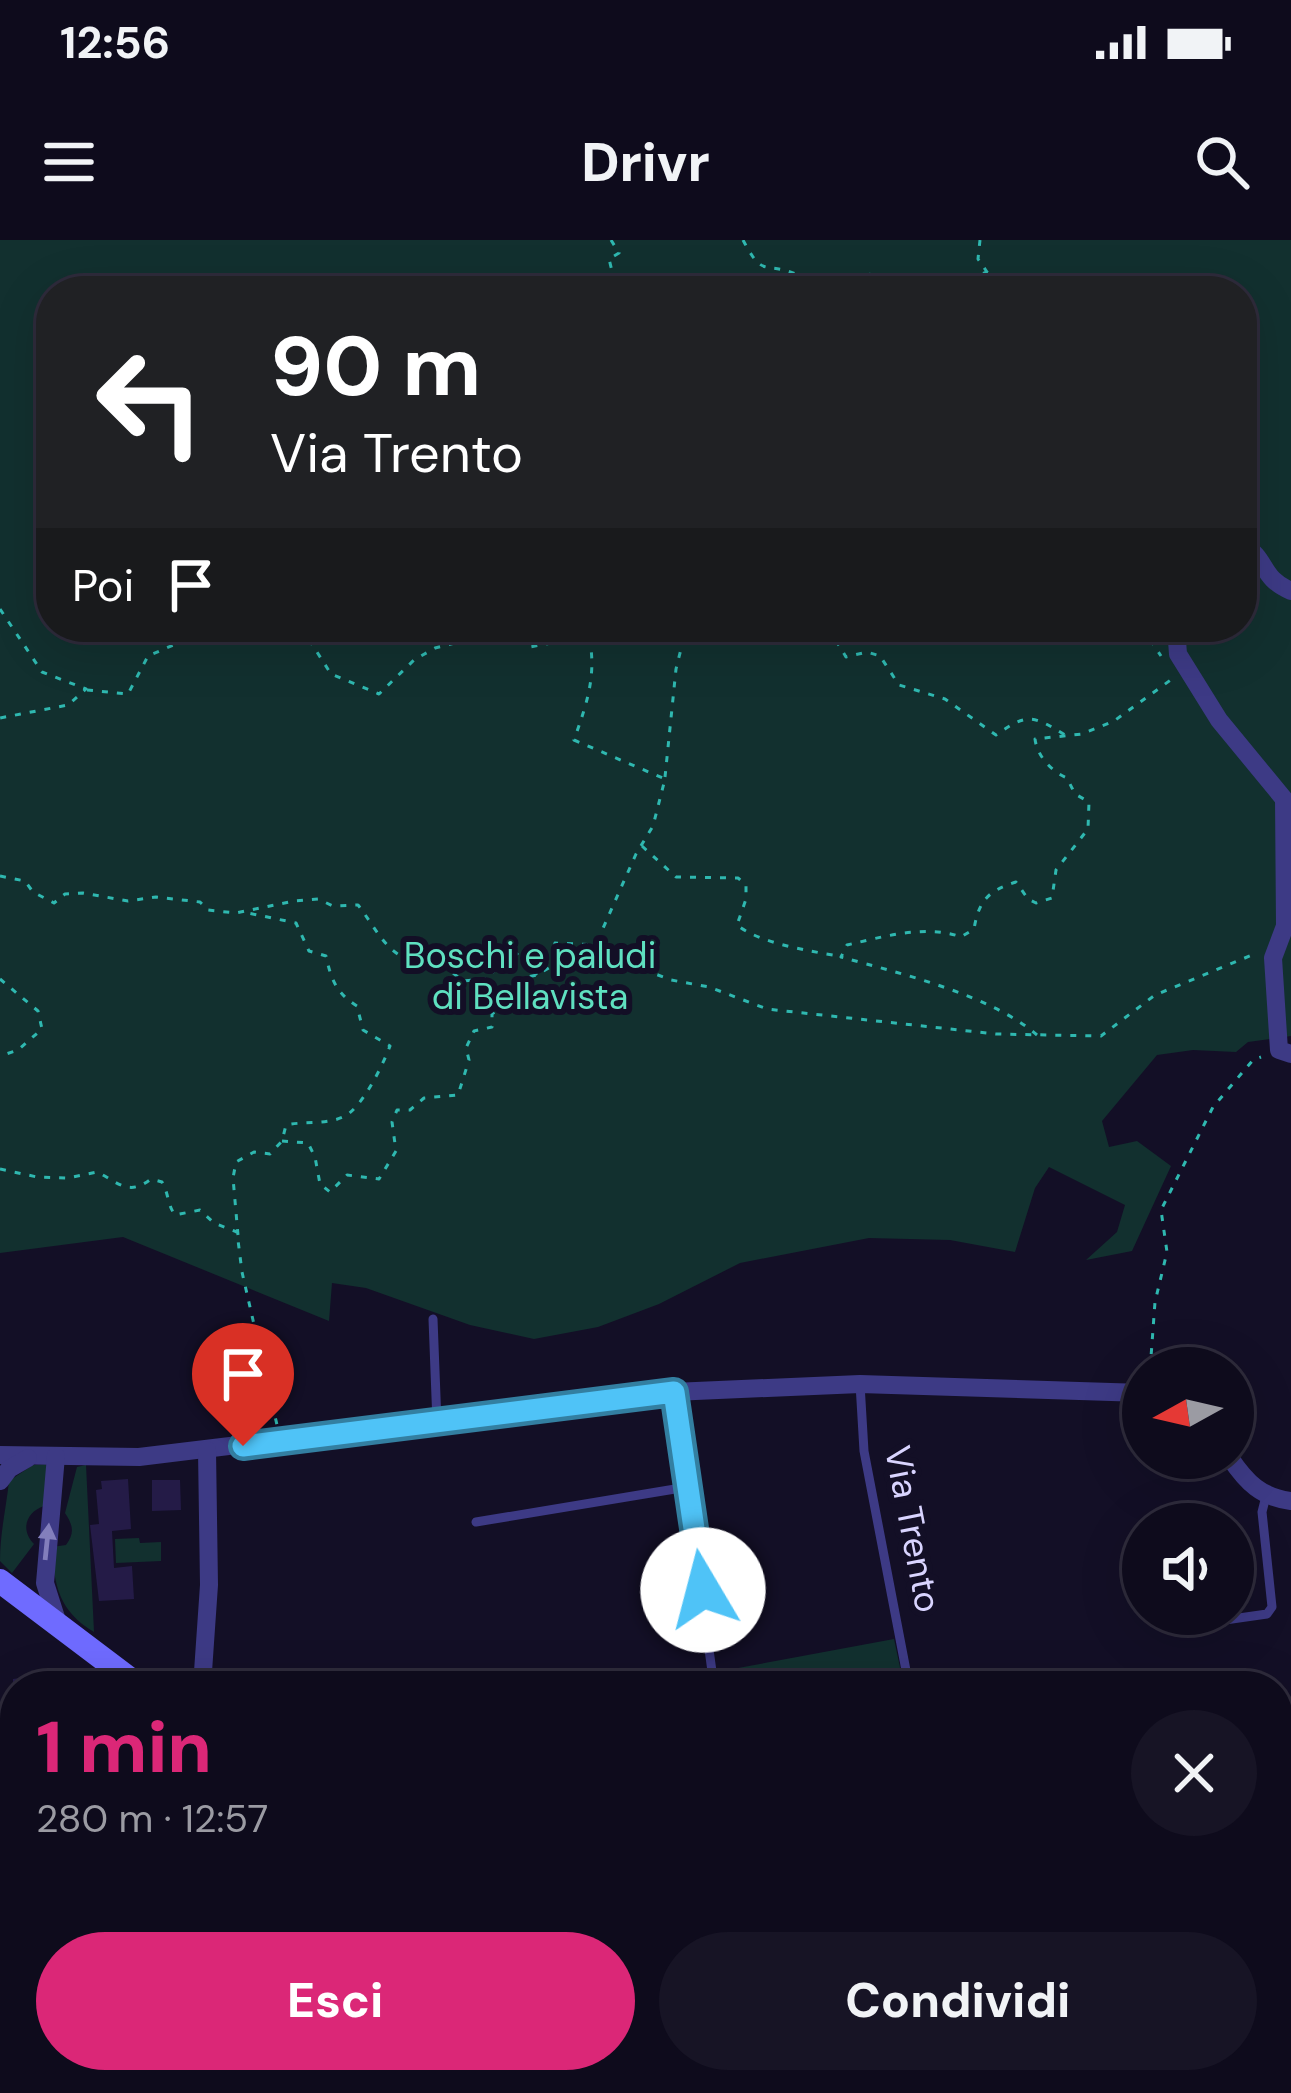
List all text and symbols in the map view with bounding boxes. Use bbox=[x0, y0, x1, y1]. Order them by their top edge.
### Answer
text: 12:56 bbox=[60, 13, 170, 72]
text: Drivr bbox=[581, 127, 710, 198]
icon: menu bbox=[36, 129, 102, 195]
icon: search bbox=[1189, 129, 1255, 195]
text: 90 m bbox=[270, 312, 481, 421]
icon: left bbox=[72, 324, 228, 480]
text: Via Trento bbox=[270, 418, 523, 489]
icon: arrive bbox=[158, 552, 224, 618]
text: Poi bbox=[72, 556, 134, 615]
park label: Boschi e paludi di Bellavista bbox=[404, 932, 656, 1020]
pin bbox=[192, 1323, 294, 1446]
icon: arrive bbox=[210, 1341, 276, 1407]
north arrow bbox=[1122, 1347, 1254, 1479]
map controls bbox=[1122, 1347, 1254, 1635]
street label: Via Trento bbox=[874, 1442, 952, 1616]
button: sound bbox=[1122, 1503, 1254, 1635]
one-way arrow bbox=[38, 1523, 57, 1560]
position arrow bbox=[640, 1527, 766, 1653]
text: 1 min bbox=[36, 1701, 212, 1794]
button: close bbox=[1131, 1710, 1257, 1836]
text: 280 m · 12:57 bbox=[36, 1793, 268, 1844]
button: Esci bbox=[36, 1932, 635, 2070]
button: Condividi bbox=[659, 1932, 1257, 2070]

